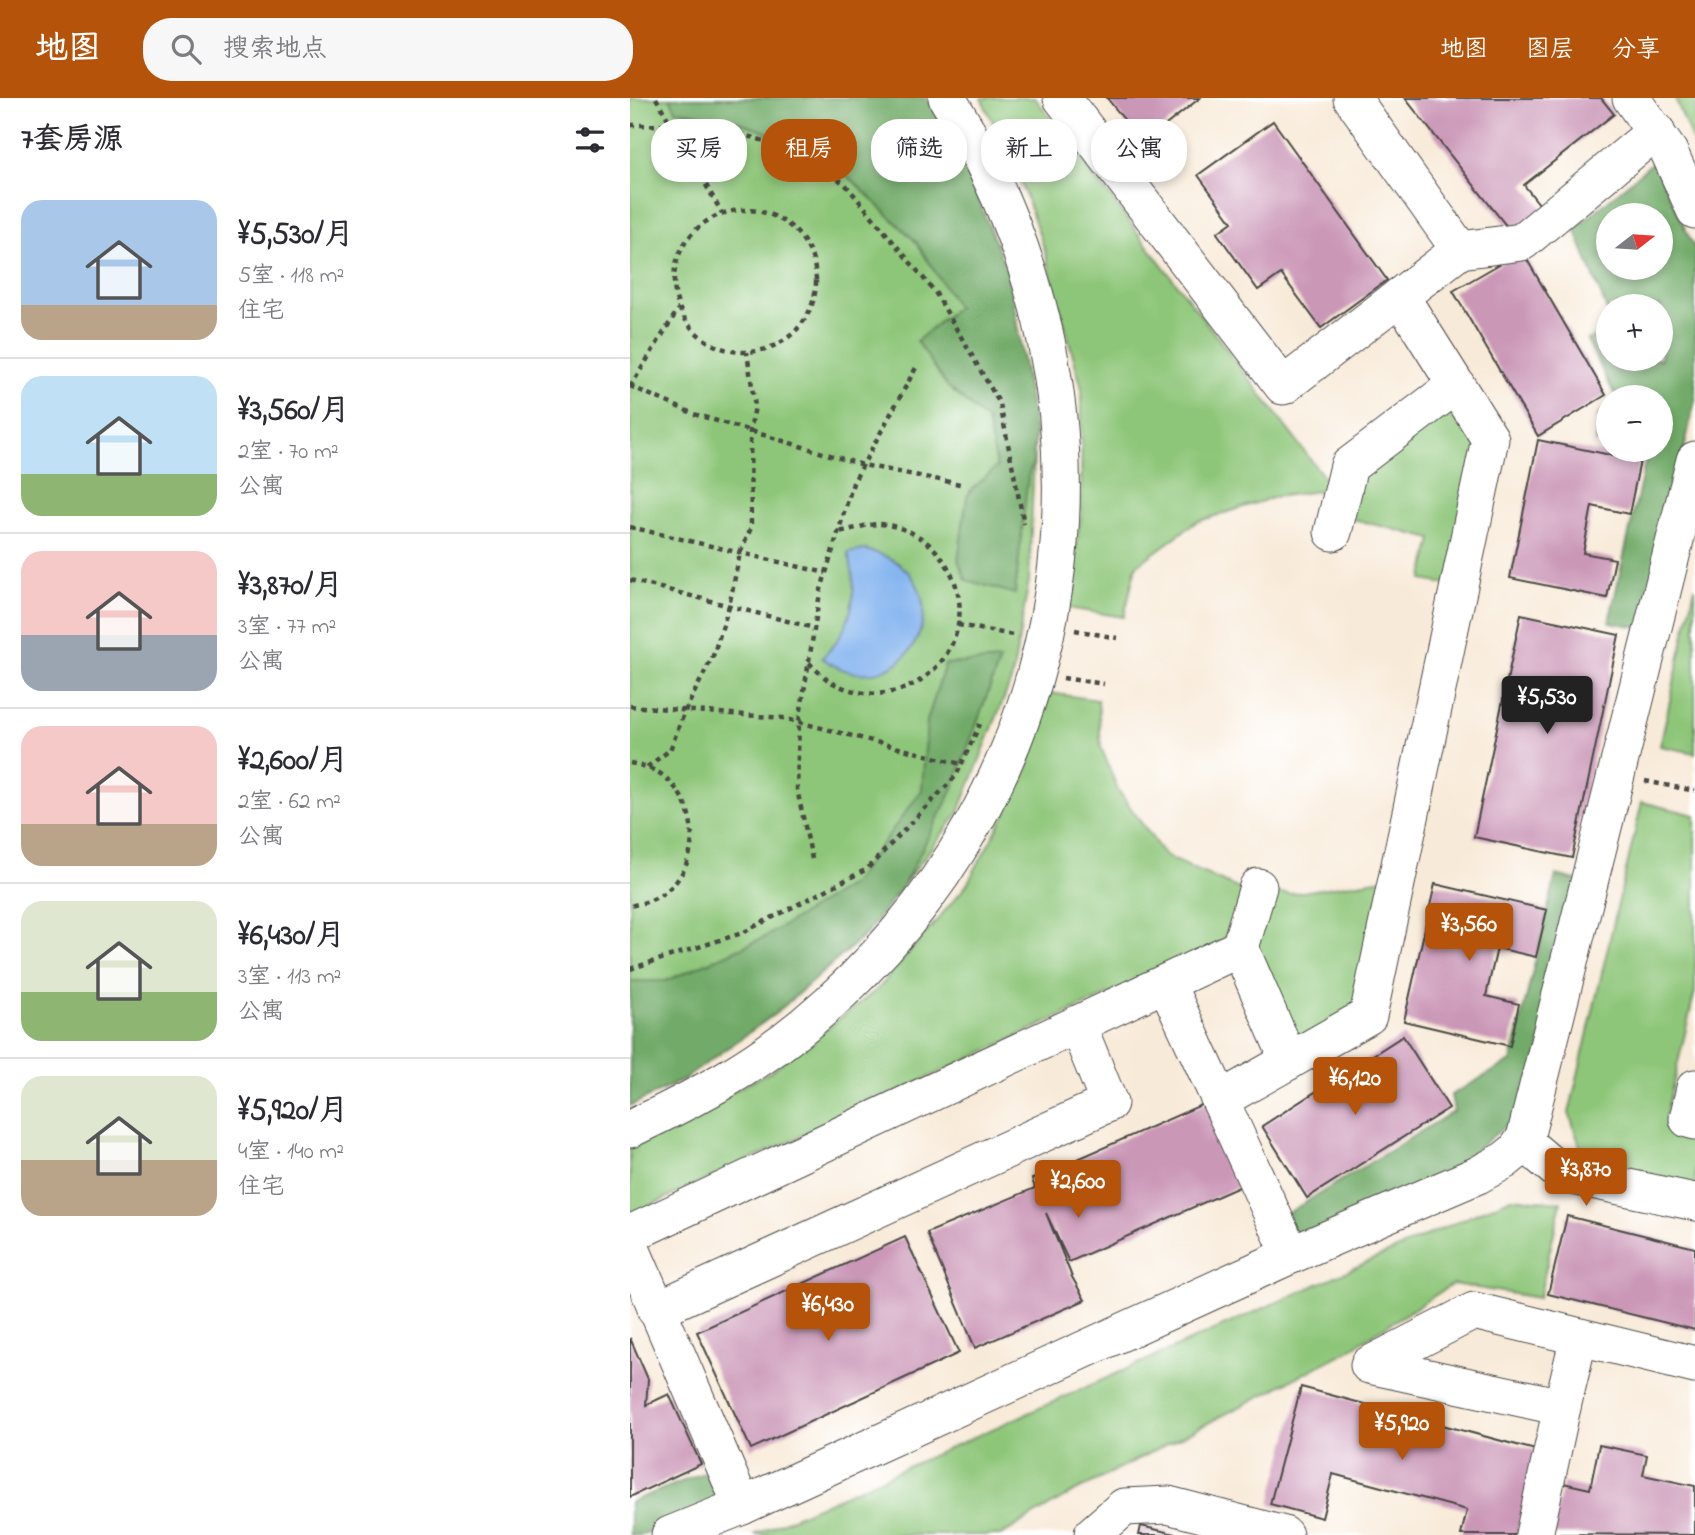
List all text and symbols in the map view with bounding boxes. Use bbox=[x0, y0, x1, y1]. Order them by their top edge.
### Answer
search box bbox=[143, 18, 633, 81]
text: 地图 bbox=[35, 26, 101, 74]
icon: search bbox=[167, 30, 205, 68]
text: 搜索地点 bbox=[223, 31, 327, 69]
text: 地图 bbox=[1440, 33, 1488, 68]
text: 图层 bbox=[1526, 33, 1574, 68]
text: 分享 bbox=[1612, 33, 1660, 68]
text: 7套房源 bbox=[21, 119, 123, 163]
chip: 买房 bbox=[651, 119, 747, 182]
chip: 租房 bbox=[761, 119, 857, 182]
chip: 筛选 bbox=[871, 119, 967, 182]
chip: 新上 bbox=[981, 119, 1077, 182]
chip: 公寓 bbox=[1091, 119, 1187, 182]
icon: filters bbox=[571, 121, 609, 159]
north arrow bbox=[1596, 203, 1673, 280]
map controls bbox=[1596, 203, 1673, 462]
text: ¥5,530/月 bbox=[238, 214, 354, 258]
icon: home bbox=[77, 228, 161, 312]
text: 5室 · 118 m² bbox=[238, 260, 344, 293]
button: + bbox=[1596, 294, 1673, 371]
text: 住宅 bbox=[238, 295, 284, 328]
button: − bbox=[1596, 385, 1673, 462]
text: ¥3,560/月 bbox=[238, 390, 350, 434]
icon: home bbox=[77, 404, 161, 488]
text: 2室 · 70 m² bbox=[238, 436, 339, 469]
text: 公寓 bbox=[238, 471, 284, 504]
text: ¥3,870/月 bbox=[238, 565, 343, 609]
icon: home bbox=[77, 579, 161, 663]
text: 3室 · 77 m² bbox=[238, 611, 336, 644]
text: 公寓 bbox=[238, 646, 284, 679]
pin: ¥5,530 bbox=[1490, 676, 1604, 736]
text: ¥5,530 bbox=[1518, 682, 1576, 715]
text: ¥2,600/月 bbox=[238, 740, 348, 784]
icon: home bbox=[77, 754, 161, 838]
text: 2室 · 62 m² bbox=[238, 786, 341, 819]
text: 公寓 bbox=[238, 821, 284, 854]
pin: ¥3,560 bbox=[1412, 904, 1526, 963]
text: ¥3,560 bbox=[1441, 909, 1497, 942]
text: ¥6,430/月 bbox=[238, 915, 345, 959]
icon: home bbox=[77, 929, 161, 1013]
text: 3室 · 113 m² bbox=[238, 961, 341, 994]
text: 公寓 bbox=[238, 996, 284, 1029]
pin: ¥6,120 bbox=[1298, 1058, 1412, 1117]
text: ¥6,120 bbox=[1329, 1063, 1381, 1096]
text: ¥5,920/月 bbox=[238, 1090, 348, 1134]
icon: home bbox=[77, 1104, 161, 1188]
text: 4室 · 140 m² bbox=[238, 1136, 344, 1169]
pin: ¥3,870 bbox=[1529, 1148, 1643, 1208]
text: ¥3,870 bbox=[1561, 1154, 1611, 1187]
pin: ¥2,600 bbox=[1021, 1160, 1135, 1220]
text: ¥2,600 bbox=[1051, 1166, 1105, 1199]
text: 住宅 bbox=[238, 1171, 284, 1204]
pin: ¥6,430 bbox=[771, 1284, 885, 1343]
text: ¥6,430 bbox=[802, 1289, 854, 1322]
pin: ¥5,920 bbox=[1345, 1402, 1459, 1462]
text: ¥5,920 bbox=[1375, 1408, 1429, 1441]

